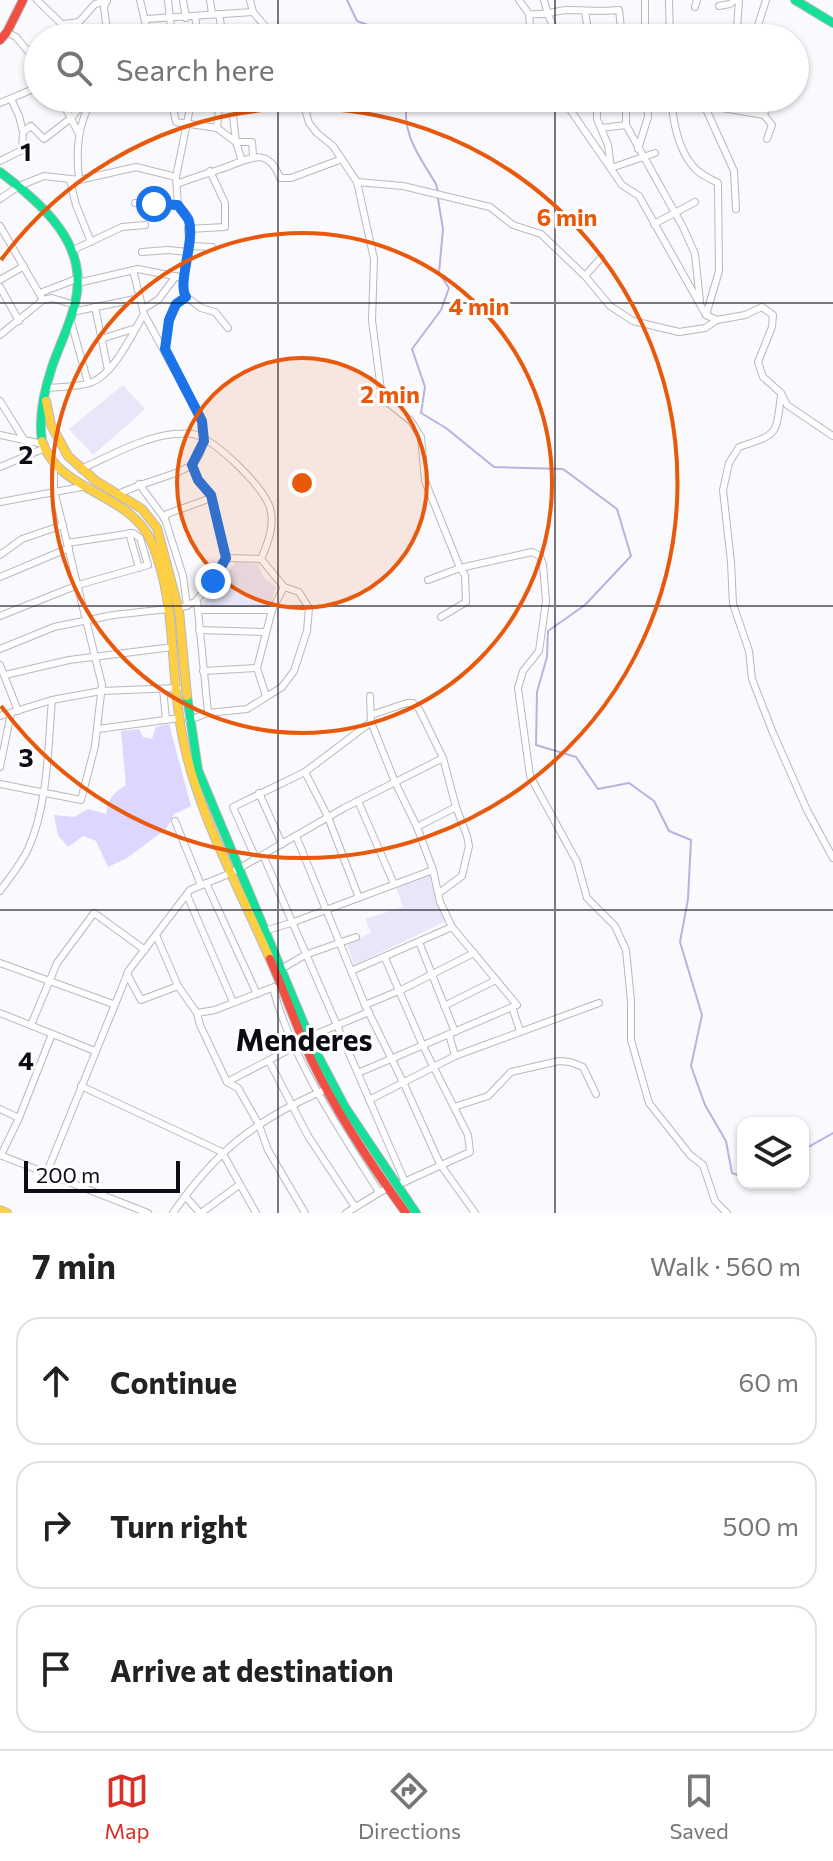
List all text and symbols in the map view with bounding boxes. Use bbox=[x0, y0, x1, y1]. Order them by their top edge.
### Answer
search box bbox=[24, 24, 809, 112]
icon: search bbox=[52, 46, 96, 90]
text: Search here bbox=[116, 50, 275, 87]
text: 1 bbox=[20, 135, 32, 166]
route start bbox=[136, 186, 172, 222]
text: 6 min bbox=[537, 202, 597, 231]
text: 4 min bbox=[449, 291, 509, 320]
text: 2 min bbox=[360, 379, 420, 408]
text: 2 bbox=[19, 438, 33, 469]
centre of rings bbox=[288, 469, 316, 497]
route end bbox=[195, 563, 231, 599]
text: 3 bbox=[18, 741, 34, 772]
district label: Menderes bbox=[236, 1020, 372, 1057]
text: 4 bbox=[18, 1044, 34, 1075]
map controls bbox=[737, 1117, 809, 1189]
button: layers bbox=[737, 1117, 809, 1189]
scale bar bbox=[24, 1157, 180, 1193]
text: 200 m bbox=[36, 1161, 100, 1188]
text: 7 min bbox=[32, 1244, 116, 1286]
text: Walk · 560 m bbox=[650, 1250, 801, 1281]
icon: ahead bbox=[34, 1359, 78, 1403]
text: Continue bbox=[110, 1363, 237, 1400]
text: 60 m bbox=[739, 1366, 799, 1397]
icon: right bbox=[34, 1503, 78, 1547]
text: Turn right bbox=[110, 1507, 247, 1544]
text: 500 m bbox=[722, 1510, 799, 1541]
icon: arrive bbox=[34, 1647, 78, 1691]
text: Arrive at destination bbox=[110, 1651, 394, 1688]
tab: Map bbox=[104, 1769, 150, 1844]
tab: Directions bbox=[358, 1769, 461, 1844]
tab: Saved bbox=[669, 1769, 729, 1844]

